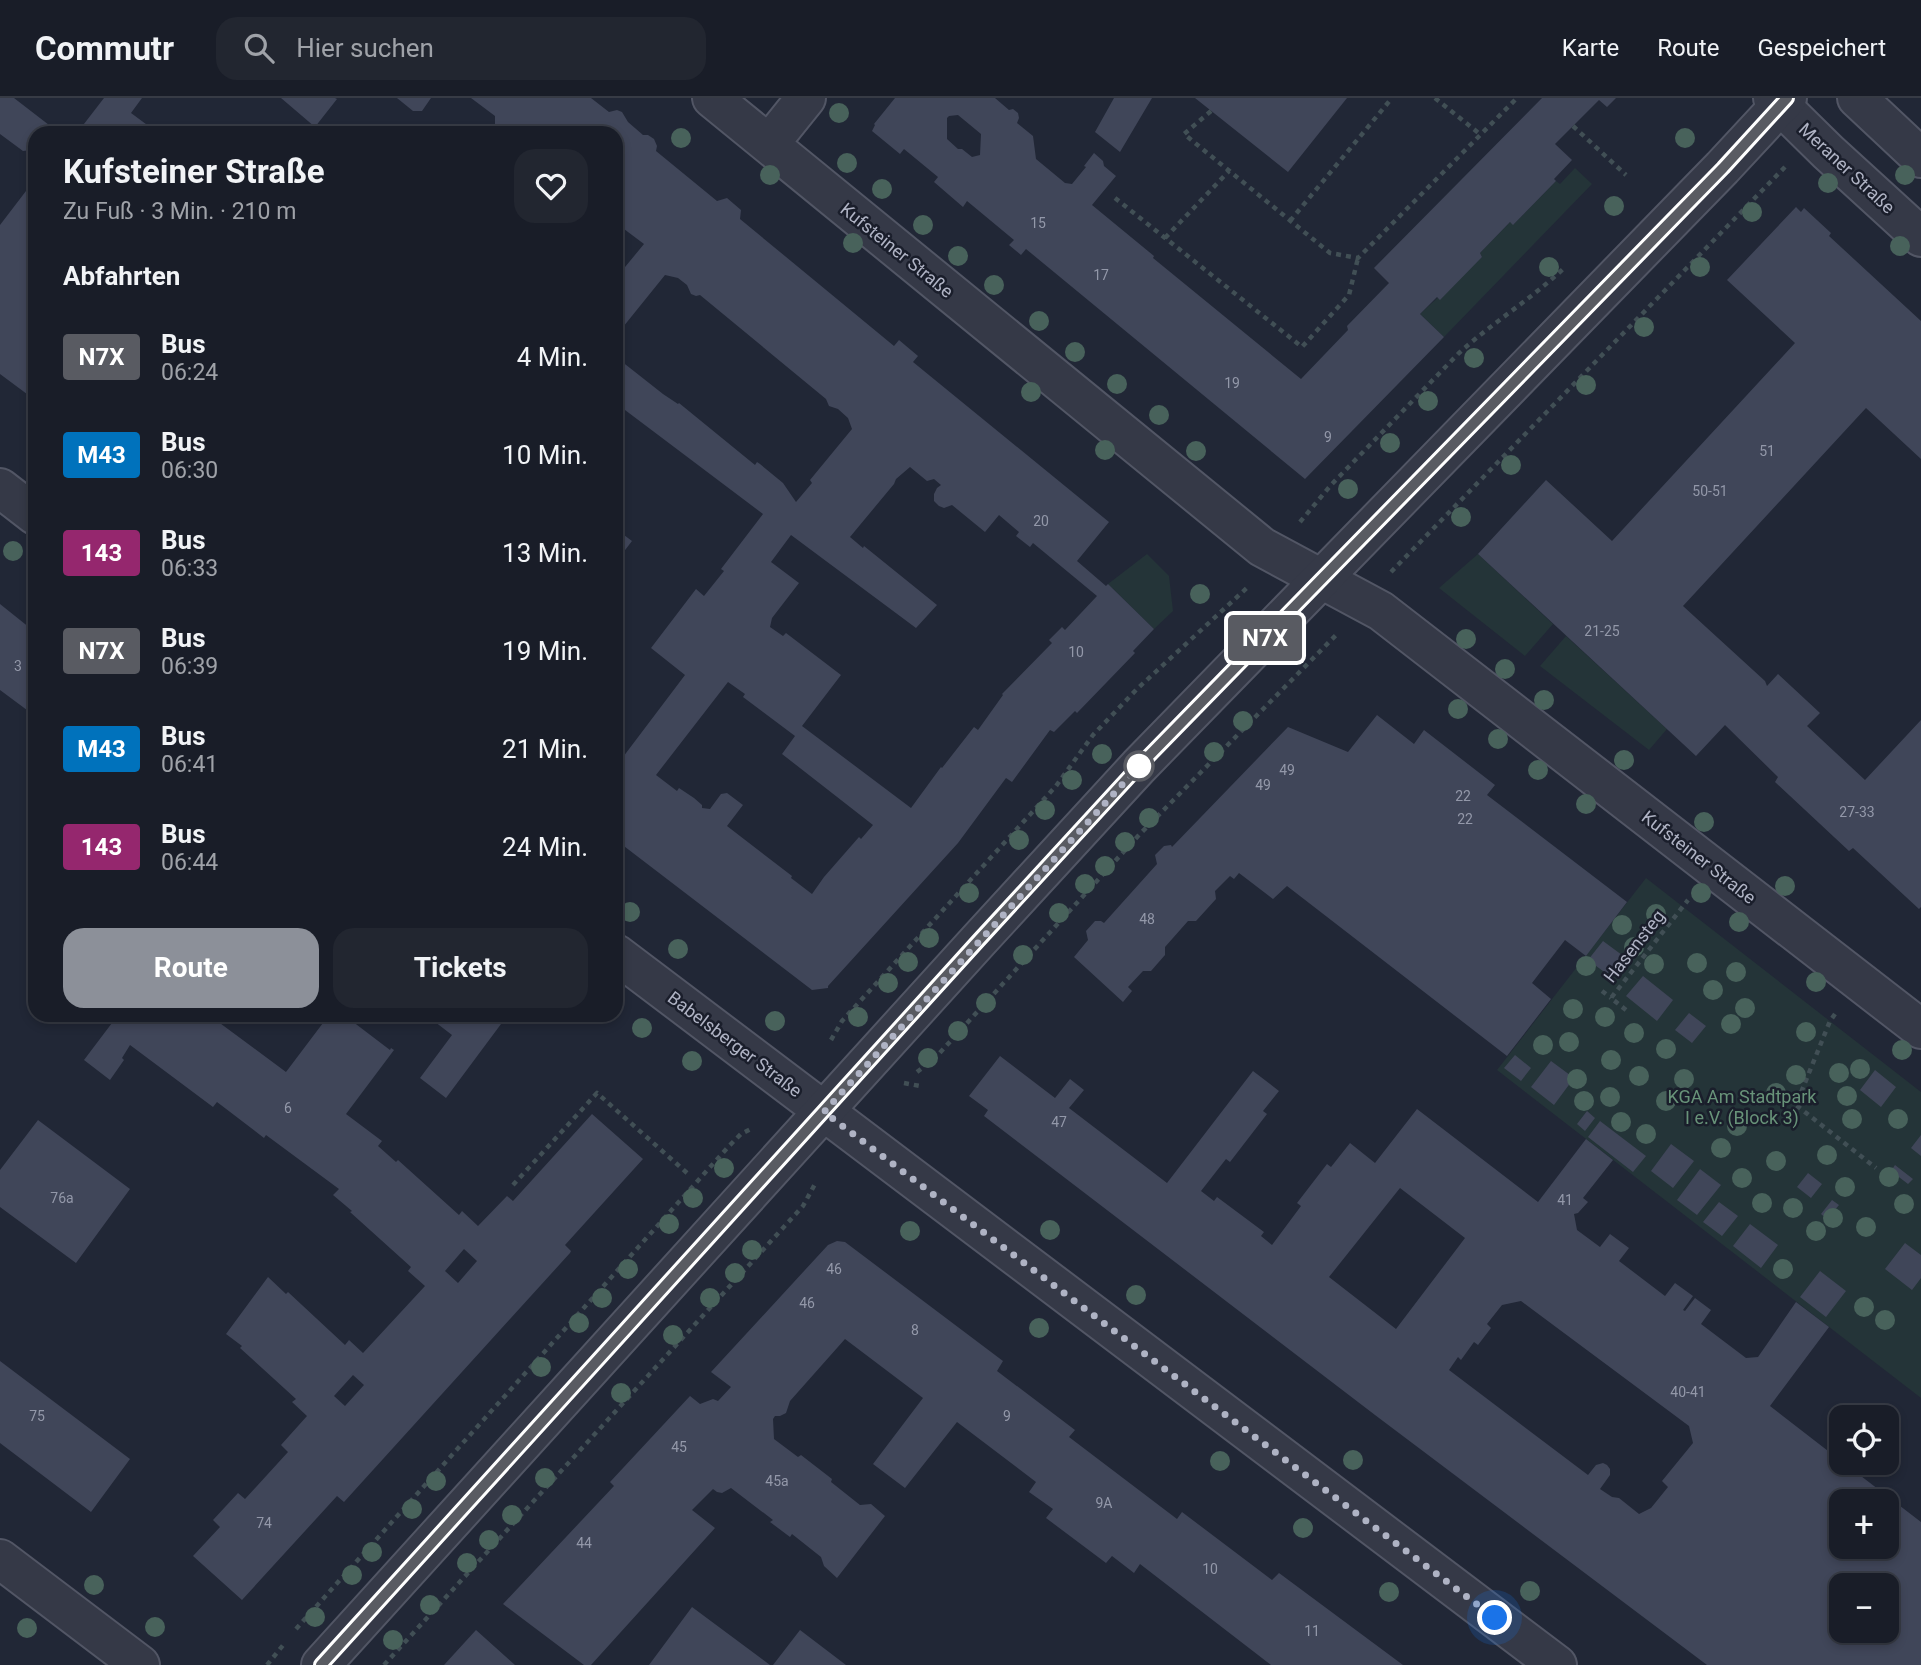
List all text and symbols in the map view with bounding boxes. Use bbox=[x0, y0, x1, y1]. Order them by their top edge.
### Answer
search box bbox=[216, 17, 706, 80]
text: Commutr bbox=[35, 29, 174, 68]
icon: search bbox=[240, 29, 278, 67]
text: Hier suchen bbox=[296, 33, 434, 63]
text: Karte bbox=[1562, 34, 1619, 62]
text: Route bbox=[1657, 34, 1719, 62]
text: Gespeichert bbox=[1757, 34, 1886, 62]
street label: Meraner Straße bbox=[1795, 118, 1899, 218]
button: heart bbox=[514, 149, 588, 223]
text: Kufsteiner Straße bbox=[63, 152, 325, 191]
text: Zu Fuß · 3 Min. · 210 m bbox=[63, 198, 296, 225]
street label: Kufsteiner Straße bbox=[836, 198, 958, 302]
house number: 15 bbox=[1030, 215, 1046, 231]
text: Abfahrten bbox=[63, 261, 180, 291]
house number: 17 bbox=[1093, 267, 1109, 283]
text: Bus bbox=[161, 329, 206, 359]
text: 4 Min. bbox=[517, 342, 588, 372]
text: N7X bbox=[79, 343, 124, 371]
text: 06:24 bbox=[161, 359, 218, 386]
house number: 19 bbox=[1224, 375, 1240, 391]
text: Bus bbox=[161, 427, 206, 457]
house number: 9 bbox=[1324, 429, 1332, 445]
text: 10 Min. bbox=[502, 440, 588, 470]
text: M43 bbox=[77, 441, 126, 469]
house number: 51 bbox=[1759, 443, 1775, 459]
text: 06:30 bbox=[161, 457, 218, 484]
house number: 50-51 bbox=[1692, 483, 1728, 499]
house number: 20 bbox=[1033, 513, 1049, 529]
text: Bus bbox=[161, 525, 206, 555]
text: 13 Min. bbox=[502, 538, 588, 568]
text: 143 bbox=[81, 539, 122, 567]
text: 06:33 bbox=[161, 555, 218, 582]
line badge: N7X bbox=[1225, 615, 1305, 661]
text: Bus bbox=[161, 623, 206, 653]
house number: 21-25 bbox=[1584, 623, 1620, 639]
text: N7X bbox=[1242, 624, 1288, 652]
text: 19 Min. bbox=[502, 636, 588, 666]
text: N7X bbox=[79, 637, 124, 665]
house number: 10 bbox=[1068, 644, 1084, 660]
text: 06:39 bbox=[161, 653, 218, 680]
house number: 3 bbox=[14, 658, 22, 674]
text: Bus bbox=[161, 721, 206, 751]
text: 21 Min. bbox=[502, 734, 588, 764]
text: M43 bbox=[77, 735, 126, 763]
text: 06:41 bbox=[161, 751, 218, 778]
unlabelled marker bbox=[1124, 751, 1154, 781]
house number: 49 bbox=[1279, 762, 1295, 778]
house number: 49 bbox=[1255, 777, 1271, 793]
house number: 22 bbox=[1455, 788, 1471, 804]
house number: 27-33 bbox=[1839, 804, 1875, 820]
street label: Kufsteiner Straße bbox=[1638, 806, 1760, 908]
house number: 22 bbox=[1457, 811, 1473, 827]
text: Bus bbox=[161, 819, 206, 849]
text: 24 Min. bbox=[502, 832, 588, 862]
text: 143 bbox=[81, 833, 122, 861]
text: 06:44 bbox=[161, 849, 218, 876]
street label: Hasensteg bbox=[1599, 906, 1669, 986]
house number: 48 bbox=[1139, 911, 1155, 927]
button: Route bbox=[63, 928, 319, 1008]
button: Tickets bbox=[333, 928, 588, 1008]
street label: Babelsberger Straße bbox=[664, 987, 806, 1101]
park label: KGA Am Stadtpark I e.V. (Block 3) bbox=[1667, 1086, 1817, 1129]
house number: 6 bbox=[284, 1100, 292, 1116]
house number: 47 bbox=[1051, 1114, 1067, 1130]
house number: 76a bbox=[50, 1190, 74, 1206]
house number: 41 bbox=[1557, 1192, 1573, 1208]
house number: 46 bbox=[826, 1261, 842, 1277]
house number: 46 bbox=[799, 1295, 815, 1311]
house number: 8 bbox=[911, 1322, 919, 1338]
house number: 40-41 bbox=[1670, 1384, 1706, 1400]
map controls bbox=[1829, 1405, 1899, 1643]
button: locate bbox=[1829, 1405, 1899, 1475]
house number: 75 bbox=[29, 1408, 45, 1424]
house number: 9 bbox=[1003, 1408, 1011, 1424]
house number: 45 bbox=[671, 1439, 687, 1455]
house number: 45a bbox=[765, 1473, 789, 1489]
button: + bbox=[1829, 1489, 1899, 1559]
house number: 9A bbox=[1095, 1495, 1113, 1511]
house number: 74 bbox=[256, 1515, 272, 1531]
house number: 44 bbox=[576, 1535, 592, 1551]
house number: 10 bbox=[1202, 1561, 1218, 1577]
button: − bbox=[1829, 1573, 1899, 1643]
your location bbox=[1477, 1600, 1512, 1635]
house number: 11 bbox=[1304, 1623, 1320, 1639]

